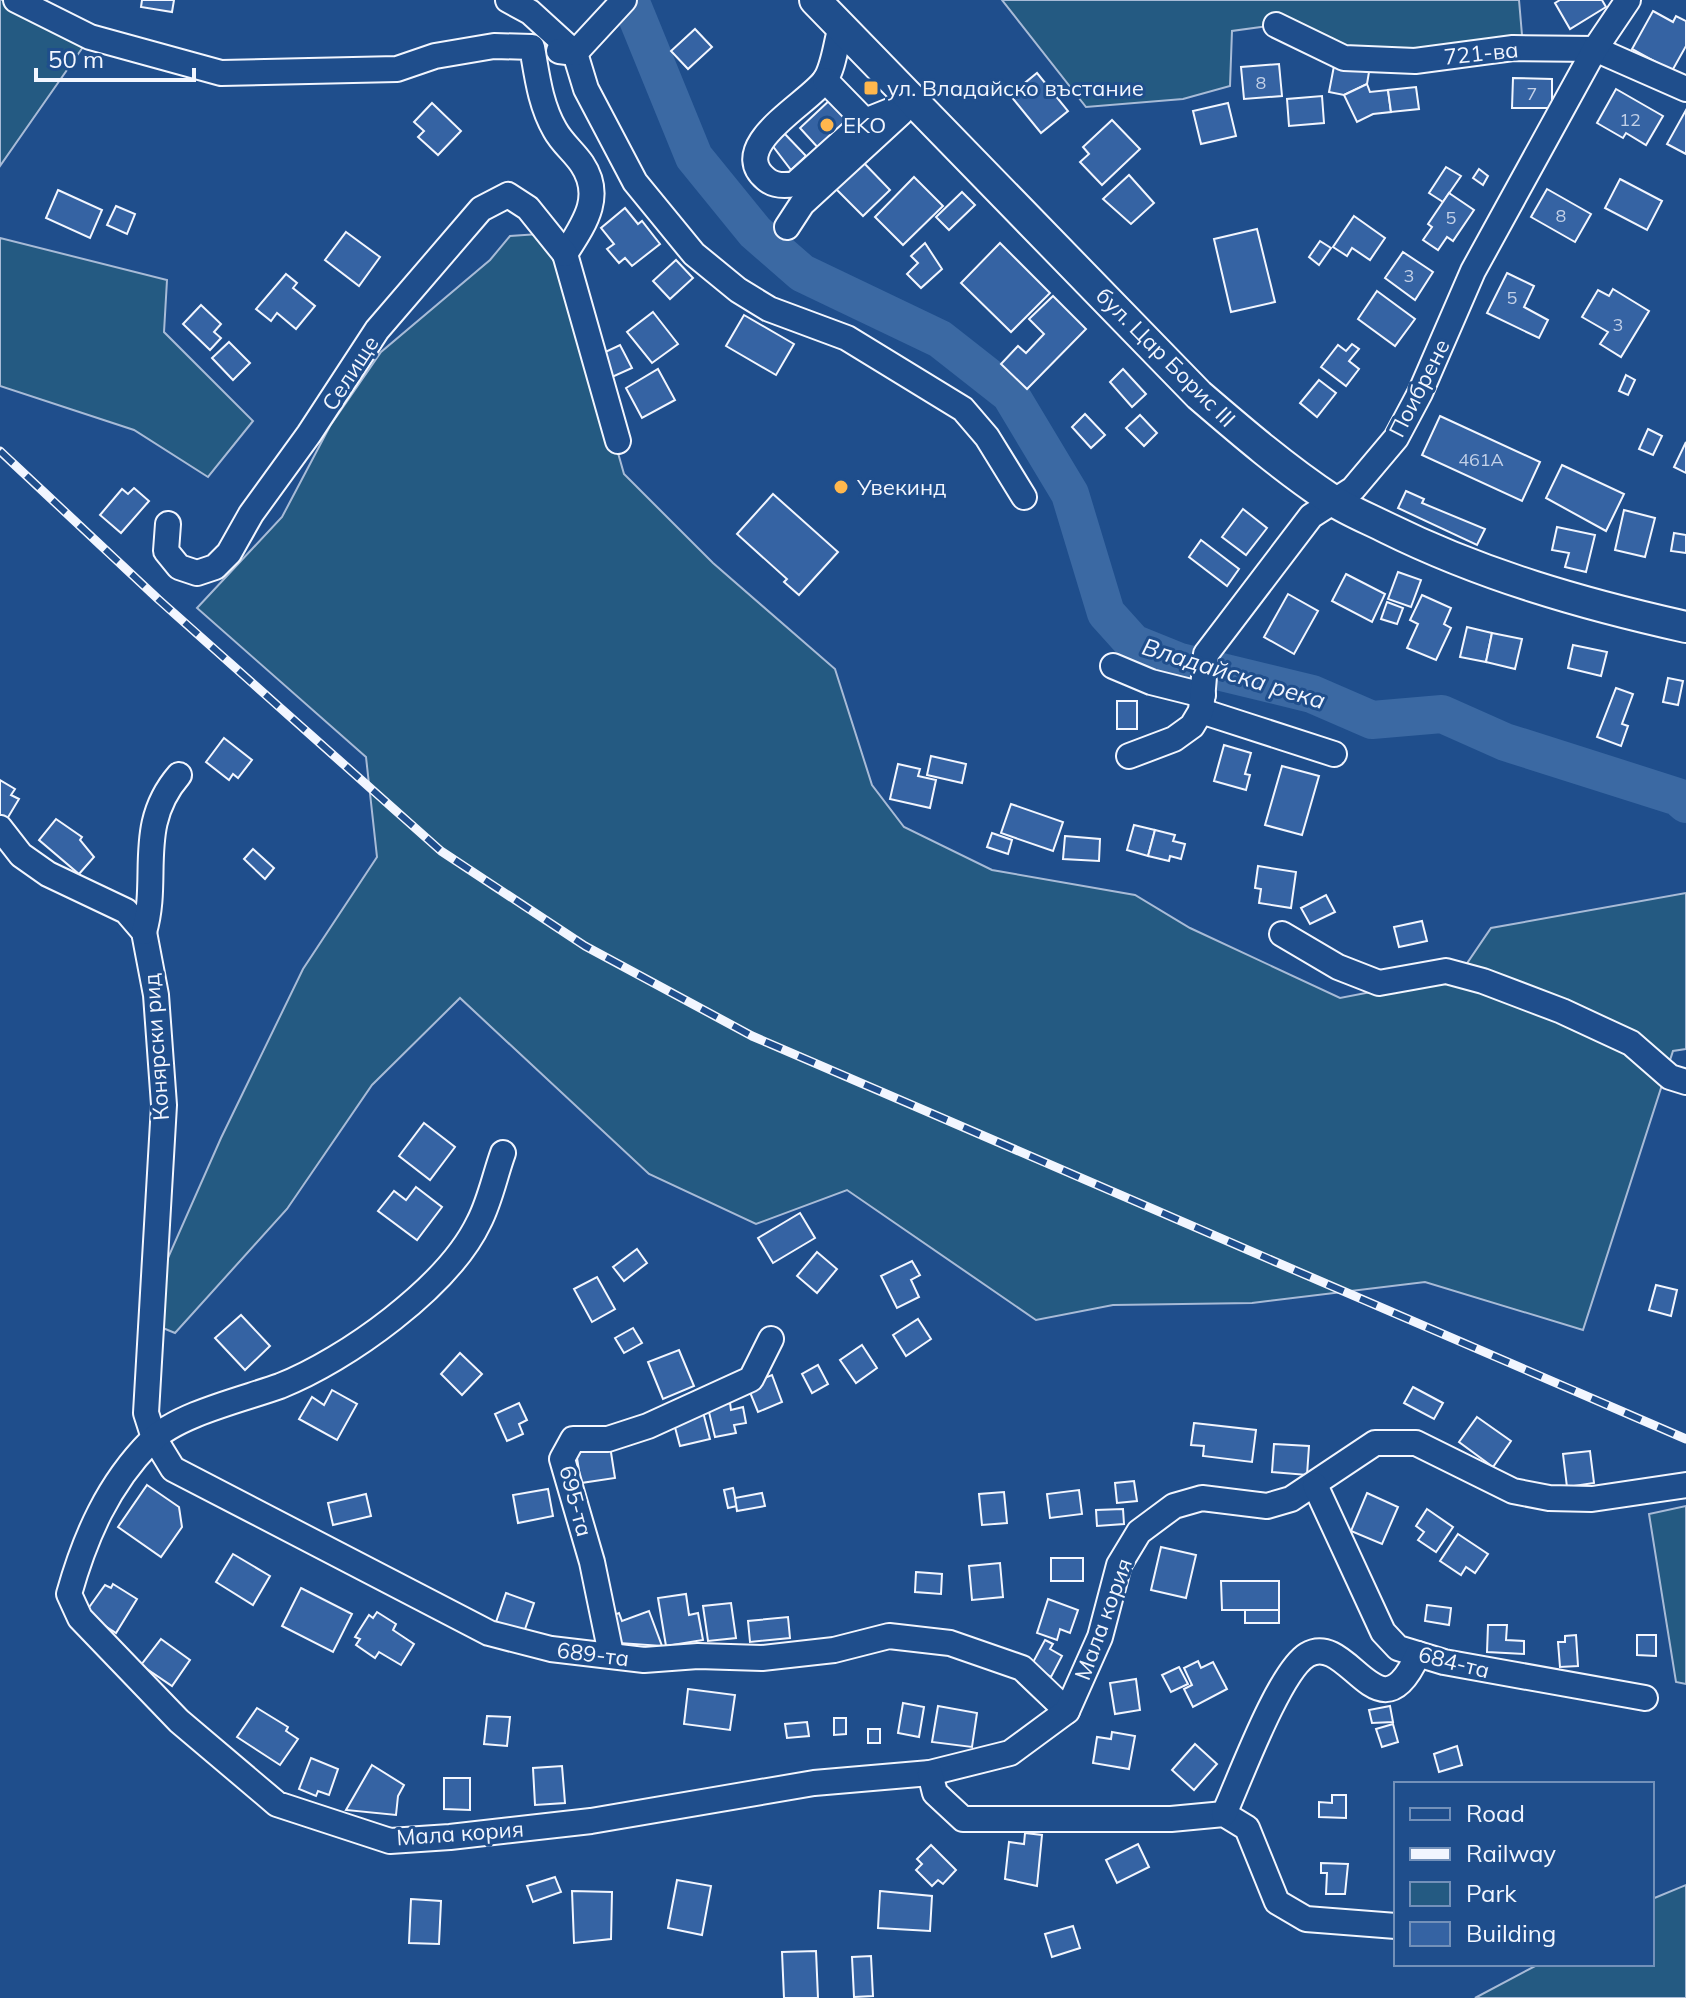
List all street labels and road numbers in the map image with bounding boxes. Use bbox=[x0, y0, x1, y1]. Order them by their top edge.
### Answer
street label: 721-ва bbox=[1442, 35, 1520, 71]
street label: бул. Цар Борис III bbox=[1090, 281, 1242, 433]
street label: Селище bbox=[315, 330, 385, 416]
street label: Поибрене bbox=[1382, 334, 1456, 442]
street label: Конярски рид bbox=[137, 972, 175, 1122]
street label: 695-та bbox=[553, 1462, 599, 1540]
street label: Мала кория bbox=[1068, 1554, 1138, 1684]
street label: 689-та bbox=[555, 1636, 631, 1672]
street label: 684-та bbox=[1415, 1640, 1493, 1684]
street label: Мала кория bbox=[395, 1815, 525, 1851]

